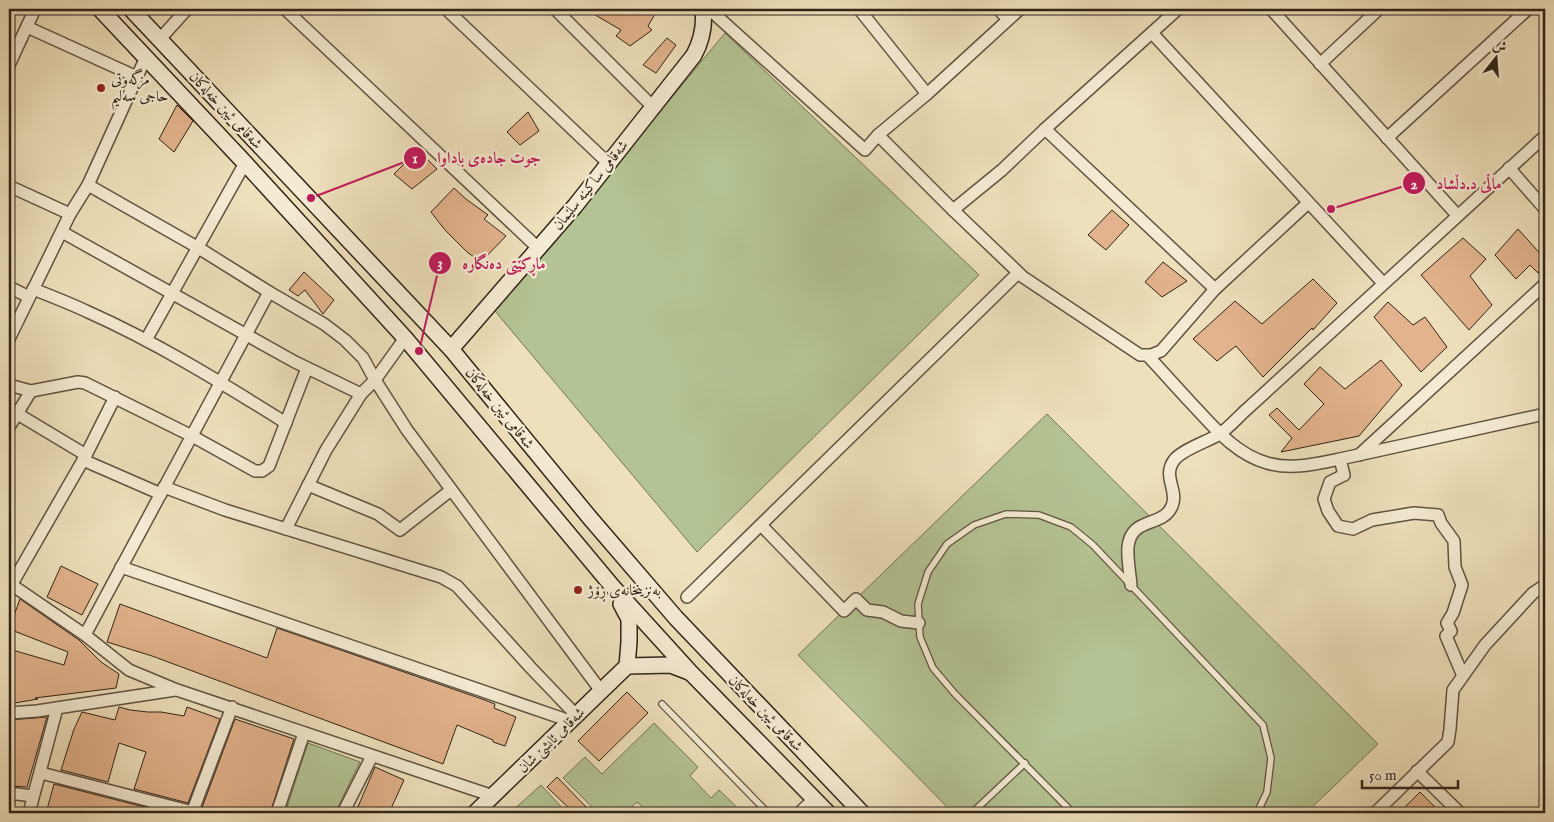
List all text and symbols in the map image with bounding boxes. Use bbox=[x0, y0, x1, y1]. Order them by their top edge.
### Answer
north arrow bbox=[1472, 32, 1522, 82]
text: ش bbox=[1490, 36, 1509, 57]
street label: شەقامی ئیبن خەلەکان bbox=[185, 67, 267, 153]
place label: مزگەوتی حاجی سەلیم bbox=[111, 68, 168, 111]
marker: مزگەوتی حاجی سەلیم bbox=[95, 82, 107, 94]
street label: شەقامی ساکینە سلێمان bbox=[548, 136, 633, 234]
callout: جوت جادەی باداوا bbox=[403, 142, 551, 173]
text: 1 bbox=[412, 149, 418, 168]
text: جوت جادەی باداوا bbox=[437, 149, 541, 169]
callout: ماڵی د.دڵشاد bbox=[1401, 168, 1512, 199]
text: ماڵی د.دڵشاد bbox=[1436, 173, 1502, 195]
text: 2 bbox=[1410, 175, 1418, 194]
callout: ماڕكێتی دەنگارە bbox=[427, 247, 556, 278]
text: ماڕكێتی دەنگارە bbox=[462, 253, 546, 277]
text: 3 bbox=[437, 254, 443, 273]
street label: شەقامی ئیبن خەلەکان bbox=[461, 364, 538, 453]
place label: بەنزینخانەی ڕۆژ bbox=[586, 581, 661, 602]
marker: بەنزینخانەی ڕۆژ bbox=[572, 584, 584, 596]
street label: شەقامی ئیبن خەلەکان bbox=[724, 671, 807, 756]
street label: شەقامی ئایشێ شان bbox=[513, 703, 590, 778]
scale bar bbox=[1362, 757, 1458, 789]
text: 50 m bbox=[1369, 766, 1397, 785]

